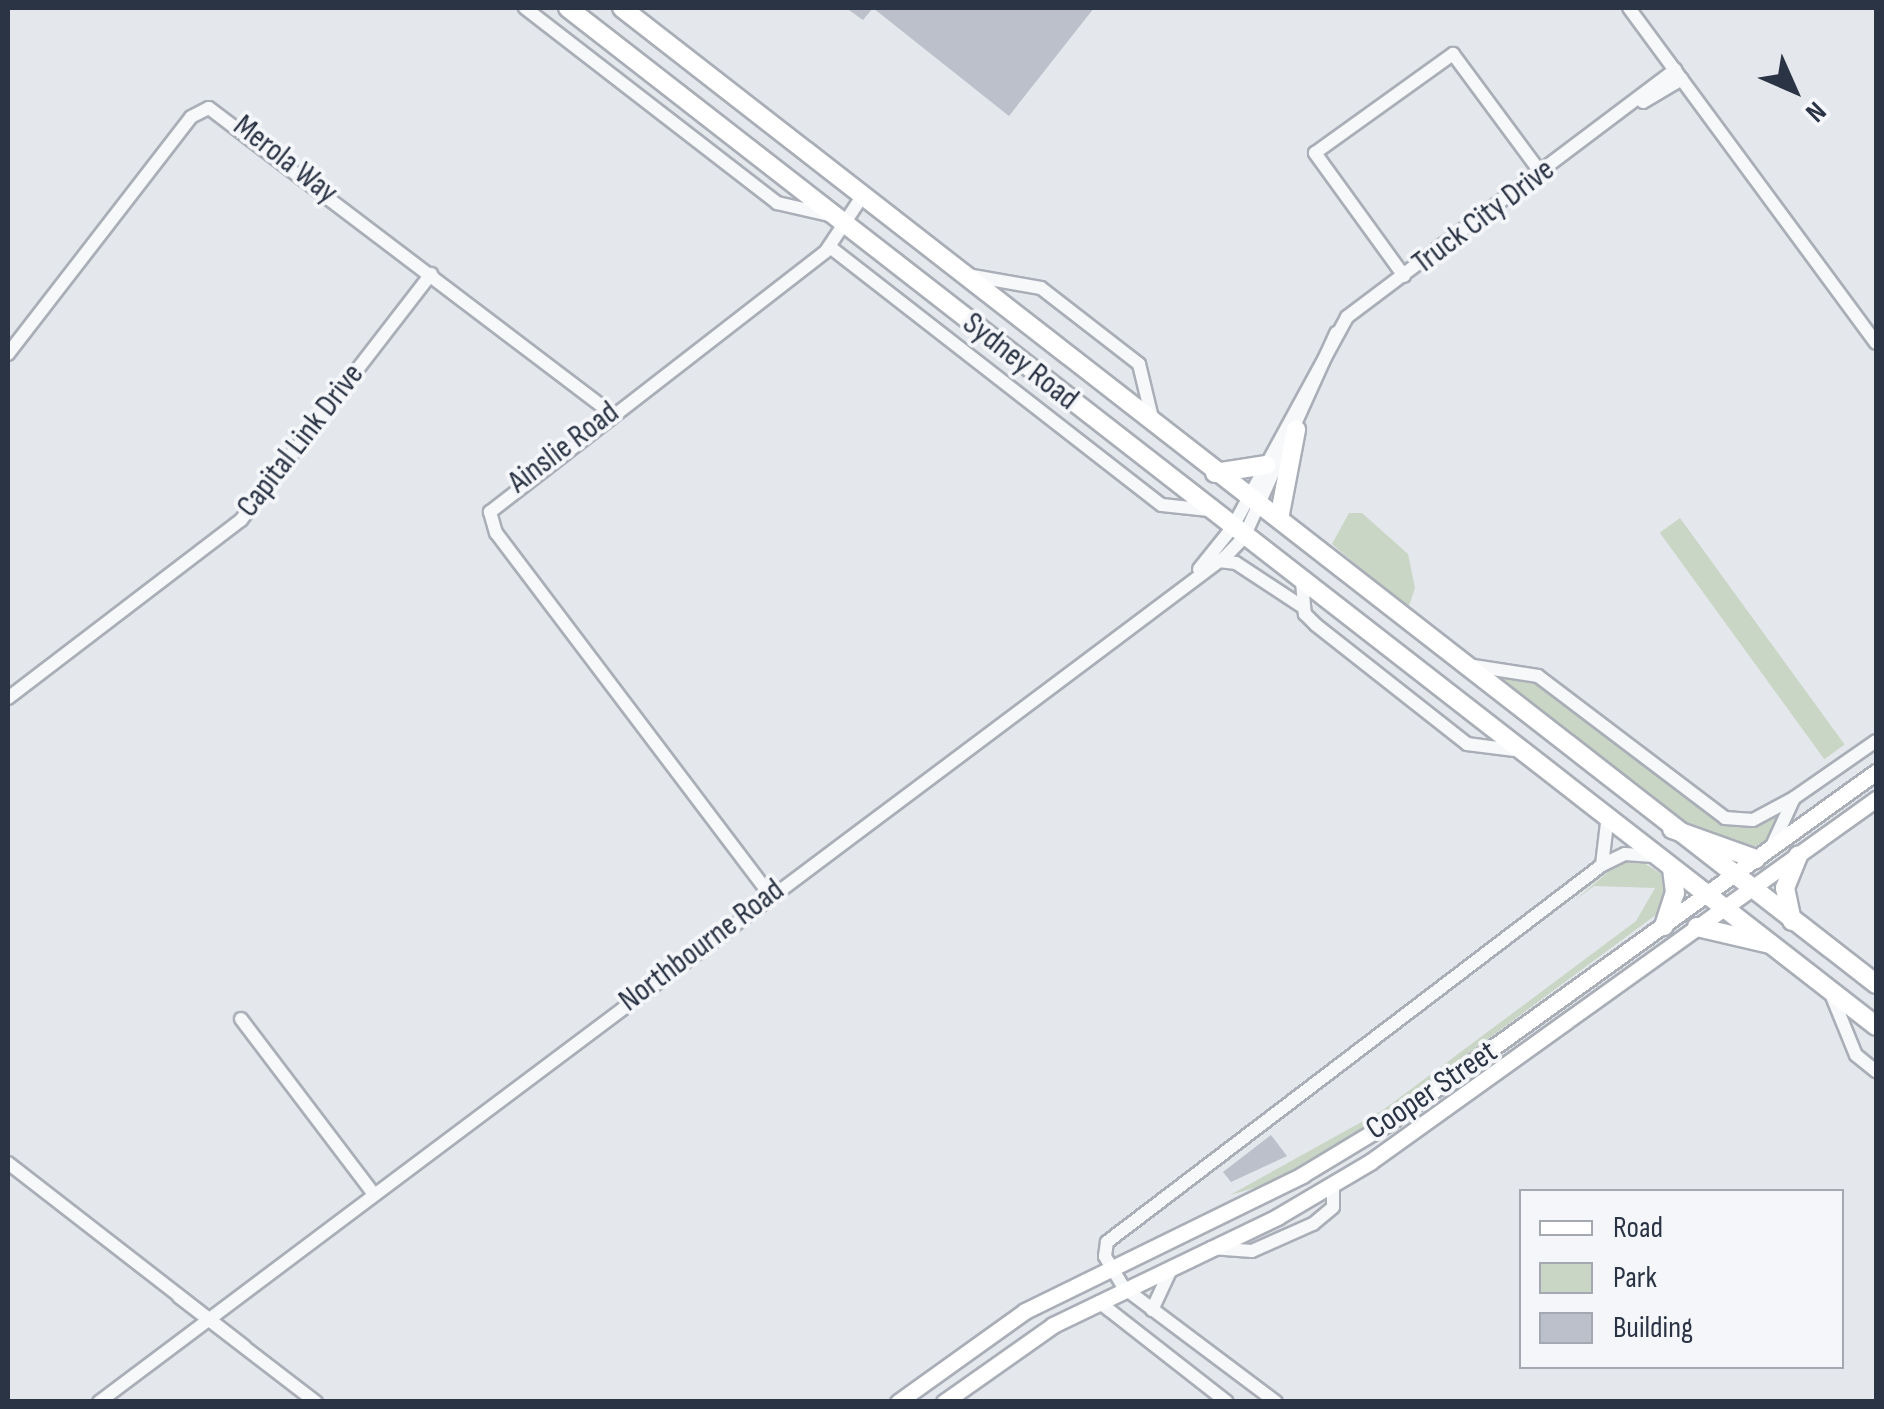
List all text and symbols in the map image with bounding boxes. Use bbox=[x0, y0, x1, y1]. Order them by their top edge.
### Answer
north arrow bbox=[1744, 40, 1844, 140]
text: N bbox=[1799, 95, 1833, 129]
street label: Merola Way bbox=[225, 107, 345, 213]
street label: Truck City Drive bbox=[1405, 151, 1563, 283]
street label: Sydney Road bbox=[955, 305, 1085, 419]
street label: Capital Link Drive bbox=[229, 357, 373, 525]
street label: Ainslie Road bbox=[501, 394, 627, 502]
street label: Northbourne Road bbox=[612, 871, 792, 1021]
street label: Cooper Street bbox=[1359, 1033, 1505, 1149]
legend bbox=[1519, 1189, 1844, 1369]
text: Road bbox=[1613, 1210, 1663, 1246]
text: Park bbox=[1613, 1260, 1657, 1296]
text: Building bbox=[1613, 1310, 1693, 1346]

